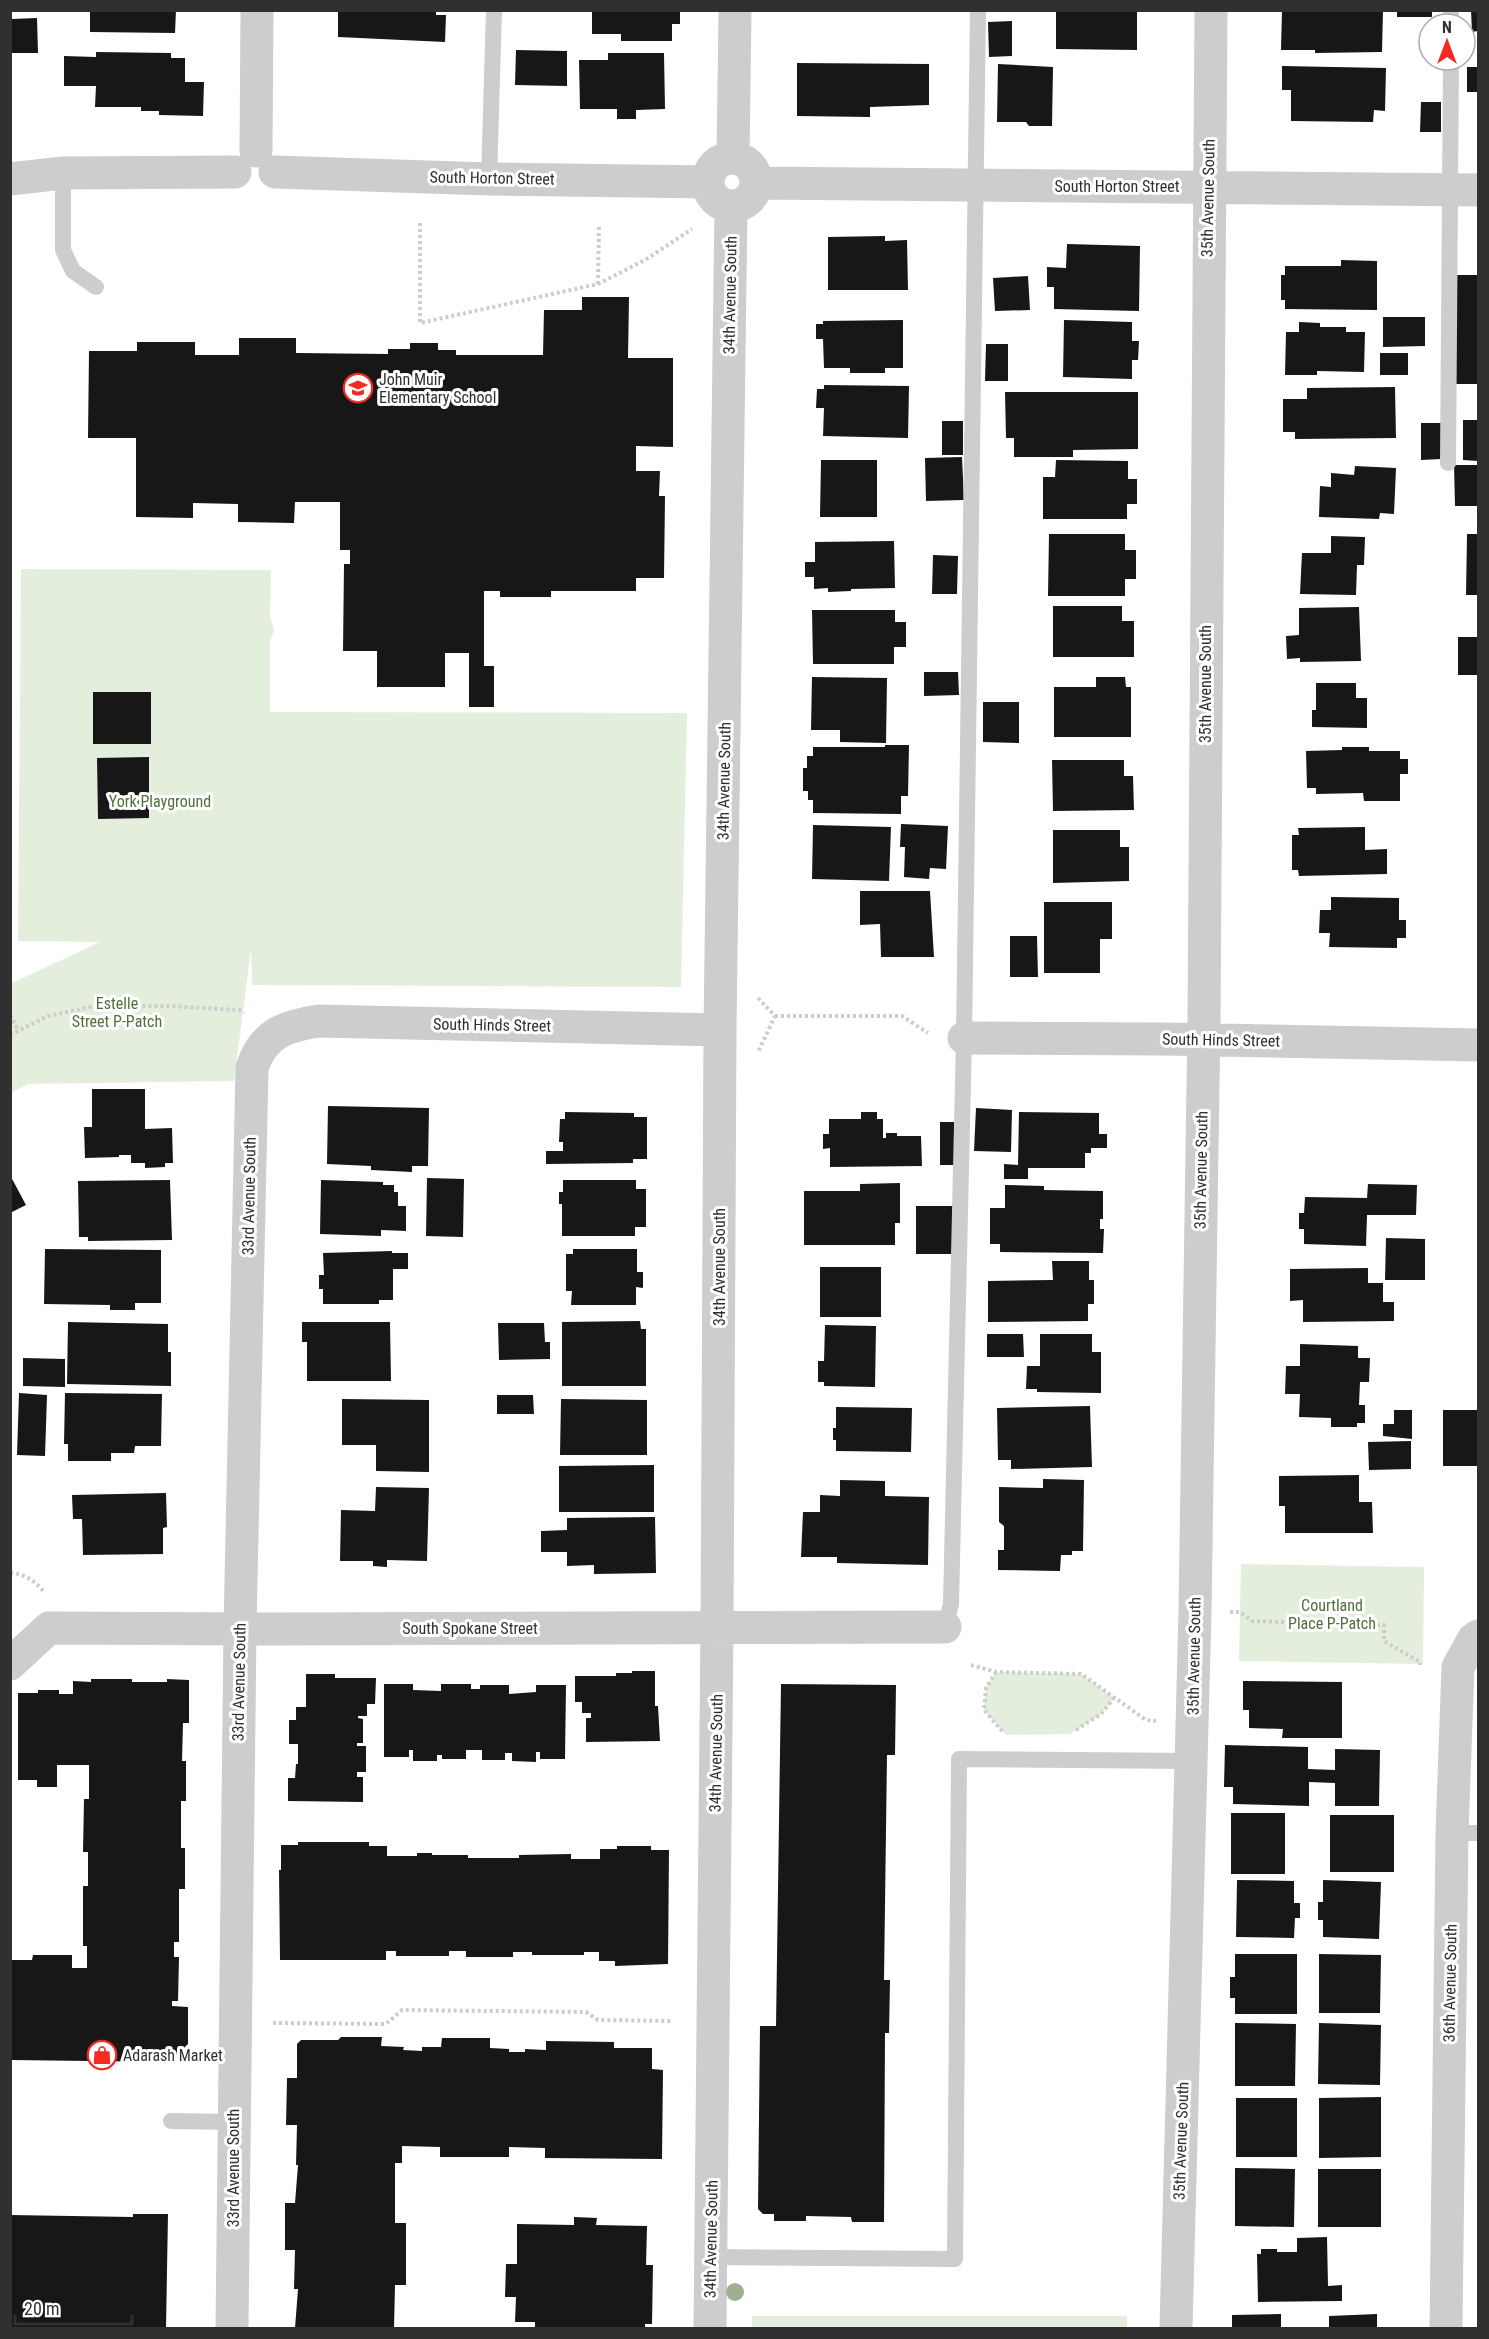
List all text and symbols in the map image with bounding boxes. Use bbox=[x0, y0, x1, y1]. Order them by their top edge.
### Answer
north arrow bbox=[1417, 12, 1477, 72]
text: N bbox=[1442, 18, 1452, 37]
street label: 35th Avenue South bbox=[1197, 139, 1219, 257]
street label: South Horton Street bbox=[429, 167, 555, 189]
street label: South Horton Street bbox=[1055, 177, 1180, 196]
street label: 34th Avenue South bbox=[719, 236, 741, 354]
place label: John Muir Elementary School bbox=[379, 370, 496, 407]
school or university icon: John Muir Elementary School bbox=[342, 372, 374, 404]
street label: 35th Avenue South bbox=[1196, 625, 1215, 743]
street label: 34th Avenue South bbox=[713, 722, 735, 840]
park label: York Playground bbox=[109, 792, 211, 811]
park label: Estelle Street P-Patch bbox=[72, 994, 162, 1031]
street label: South Hinds Street bbox=[433, 1014, 551, 1036]
street label: South Hinds Street bbox=[1162, 1029, 1280, 1051]
street label: 35th Avenue South bbox=[1190, 1111, 1212, 1229]
street label: 33rd Avenue South bbox=[238, 1137, 260, 1255]
street label: 34th Avenue South bbox=[710, 1208, 729, 1326]
park label: Courtland Place P-Patch bbox=[1288, 1596, 1376, 1633]
street label: 35th Avenue South bbox=[1183, 1597, 1205, 1715]
street label: South Spokane Street bbox=[402, 1619, 538, 1638]
street label: 33rd Avenue South bbox=[228, 1623, 250, 1741]
street label: 34th Avenue South bbox=[705, 1694, 727, 1812]
street label: 36th Avenue South bbox=[1439, 1924, 1461, 2042]
shop icon: Adarash Market bbox=[86, 2039, 118, 2071]
place label: Adarash Market bbox=[123, 2046, 223, 2065]
street label: 35th Avenue South bbox=[1169, 2082, 1193, 2200]
street label: 33rd Avenue South bbox=[224, 2109, 243, 2227]
street label: 34th Avenue South bbox=[700, 2180, 722, 2298]
scale bar bbox=[15, 2288, 132, 2326]
text: 20 m bbox=[24, 2298, 59, 2319]

